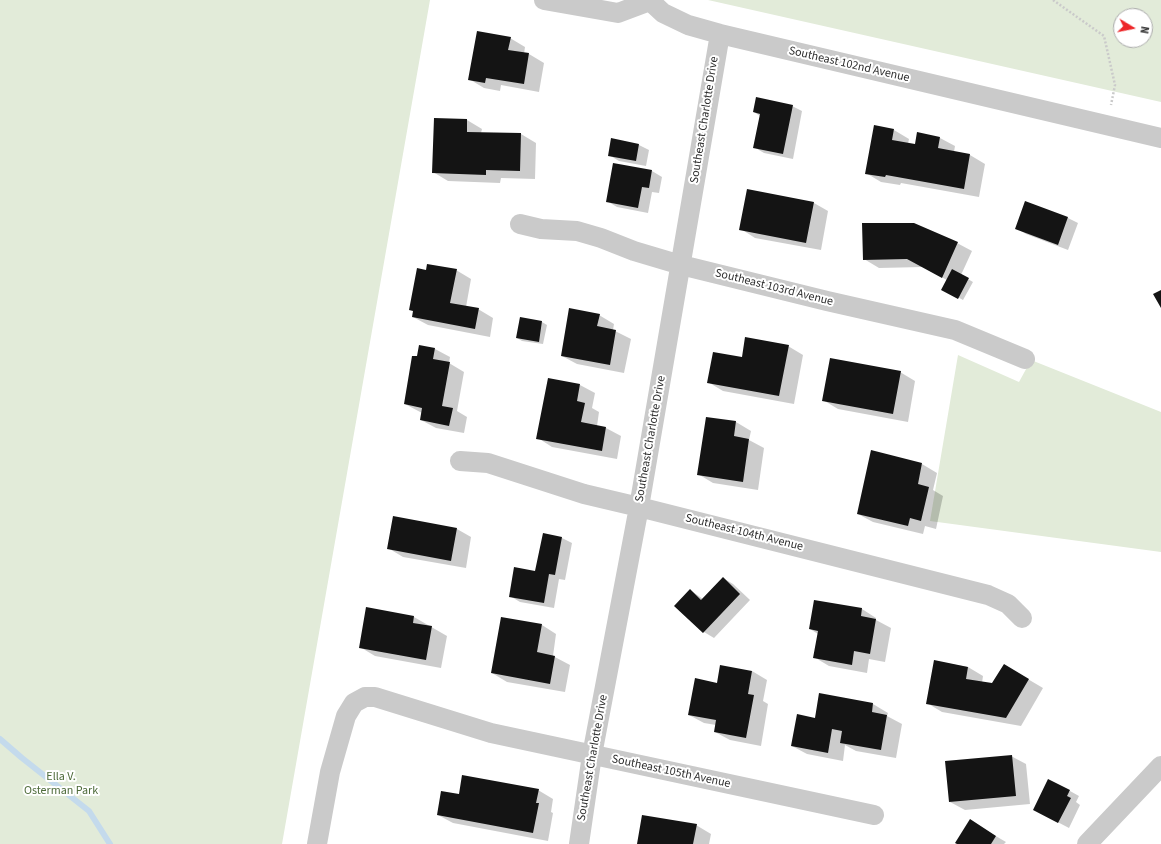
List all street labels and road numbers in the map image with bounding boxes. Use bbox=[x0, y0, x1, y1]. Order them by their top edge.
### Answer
street label: Southeast 102nd Avenue bbox=[787, 44, 911, 86]
street label: Southeast Charlotte Drive bbox=[688, 56, 722, 184]
street label: Southeast 103rd Avenue bbox=[714, 266, 834, 310]
street label: Southeast Charlotte Drive bbox=[633, 375, 669, 503]
street label: Southeast 104th Avenue bbox=[684, 511, 804, 555]
street label: Southeast Charlotte Drive bbox=[575, 694, 611, 822]
street label: Southeast 105th Avenue bbox=[610, 752, 732, 792]

